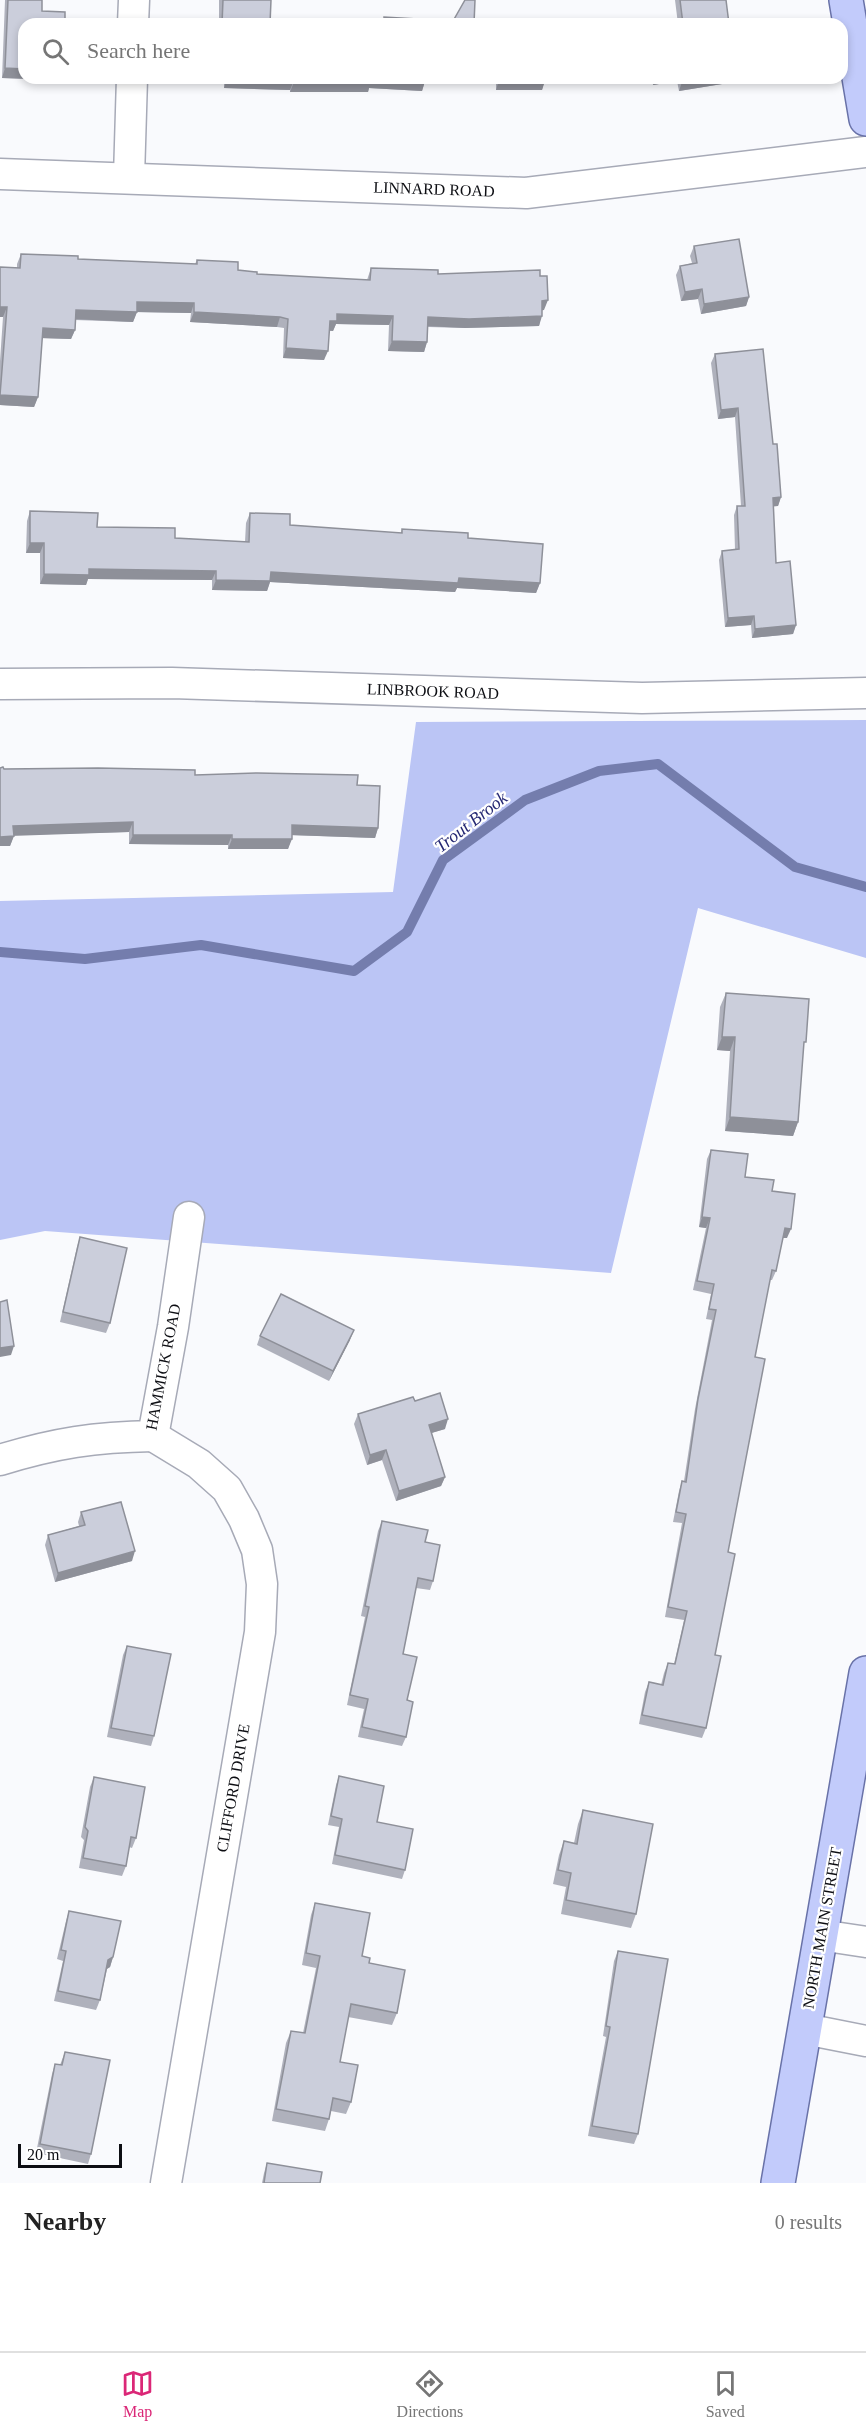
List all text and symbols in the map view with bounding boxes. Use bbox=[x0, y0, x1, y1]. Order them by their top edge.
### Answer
search box bbox=[18, 18, 848, 84]
icon: search bbox=[39, 35, 72, 68]
text: Search here bbox=[87, 38, 190, 63]
street label: LINNARD ROAD bbox=[373, 178, 495, 200]
street label: LINBROOK ROAD bbox=[367, 680, 499, 702]
water label: Trout Brook bbox=[431, 787, 512, 856]
street label: HAMMICK ROAD bbox=[142, 1302, 184, 1432]
street label: CLIFFORD DRIVE bbox=[213, 1722, 253, 1854]
street label: NORTH MAIN STREET bbox=[799, 1846, 845, 2010]
scale bar bbox=[18, 2141, 122, 2168]
text: 20 m bbox=[27, 2146, 59, 2163]
text: Nearby bbox=[24, 2207, 106, 2236]
text: 0 results bbox=[775, 2211, 842, 2233]
tab: Map bbox=[121, 2367, 154, 2421]
tab: Directions bbox=[397, 2367, 463, 2421]
tab: Saved bbox=[706, 2367, 745, 2421]

